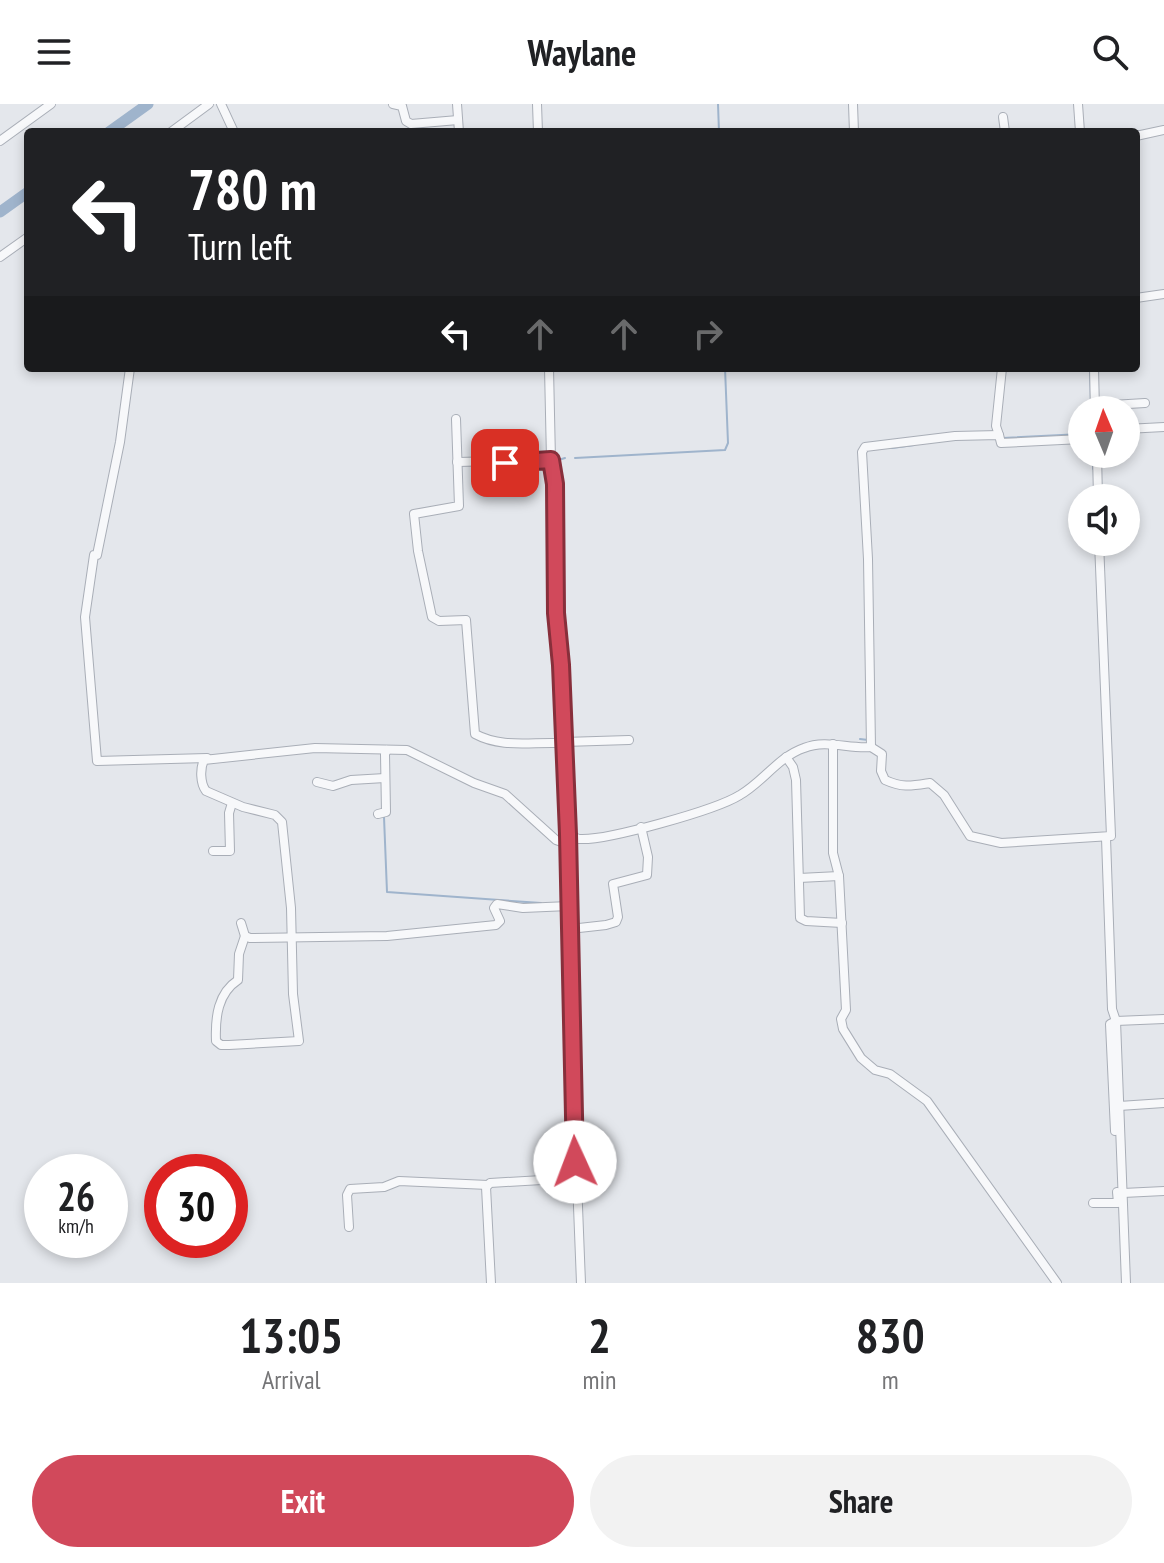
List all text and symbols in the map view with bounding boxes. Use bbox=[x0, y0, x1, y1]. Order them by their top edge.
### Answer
text: Waylane bbox=[528, 29, 636, 76]
icon: menu bbox=[32, 30, 76, 74]
icon: search bbox=[1088, 30, 1132, 74]
text: 780 m bbox=[188, 153, 317, 225]
icon: left bbox=[56, 160, 160, 264]
text: Turn left bbox=[188, 223, 292, 270]
icon: left bbox=[434, 312, 478, 356]
icon: ahead bbox=[518, 312, 562, 356]
icon: ahead bbox=[602, 312, 646, 356]
icon: right bbox=[686, 312, 730, 356]
north arrow bbox=[1068, 396, 1140, 468]
map controls bbox=[1068, 396, 1140, 556]
pin bbox=[471, 429, 539, 497]
icon: arrive bbox=[483, 441, 527, 485]
button: sound bbox=[1068, 484, 1140, 556]
position arrow bbox=[533, 1120, 617, 1204]
speed limit sign: 30 bbox=[144, 1154, 248, 1258]
text: 26 bbox=[57, 1170, 95, 1222]
text: km/h bbox=[58, 1213, 94, 1239]
text: 13:05 bbox=[239, 1304, 343, 1366]
text: 2 bbox=[588, 1304, 611, 1366]
text: 830 bbox=[856, 1304, 925, 1366]
text: Arrival bbox=[262, 1363, 321, 1396]
text: min bbox=[582, 1363, 616, 1396]
text: m bbox=[882, 1363, 899, 1396]
button: Exit bbox=[32, 1455, 574, 1547]
button: Share bbox=[590, 1455, 1132, 1547]

